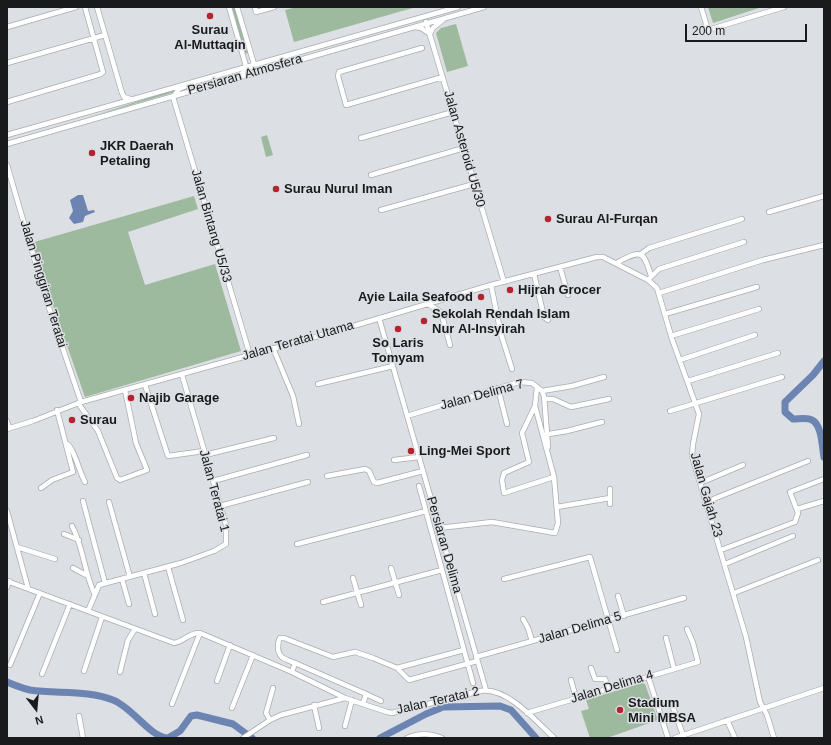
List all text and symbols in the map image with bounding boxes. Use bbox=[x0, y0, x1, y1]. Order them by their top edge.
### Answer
marker: Surau Al-Muttaqin bbox=[205, 11, 215, 21]
scale bar bbox=[687, 16, 809, 42]
place label: Surau Al-Muttaqin bbox=[174, 22, 246, 53]
text: 200 m bbox=[692, 24, 725, 38]
street label: Persiaran Atmosfera bbox=[186, 51, 304, 99]
street label: Jalan Asteroid U5/30 bbox=[440, 89, 488, 209]
place label: JKR Daerah Petaling bbox=[100, 138, 174, 169]
marker: JKR Daerah Petaling bbox=[87, 148, 97, 158]
street label: Jalan Bintang U5/33 bbox=[187, 168, 235, 284]
place label: Surau Nurul Iman bbox=[284, 181, 392, 197]
marker: Surau Nurul Iman bbox=[271, 184, 281, 194]
place label: Surau Al-Furqan bbox=[556, 211, 658, 227]
marker: Surau Al-Furqan bbox=[543, 214, 553, 224]
street label: Jalan Pinggiran Teratai bbox=[16, 218, 70, 350]
place label: Hijrah Grocer bbox=[518, 282, 601, 298]
marker: Hijrah Grocer bbox=[505, 285, 515, 295]
place label: Ayie Laila Seafood bbox=[358, 289, 473, 305]
marker: Ayie Laila Seafood bbox=[476, 292, 486, 302]
place label: Sekolah Rendah Islam Nur Al-Insyirah bbox=[432, 306, 570, 337]
marker: Sekolah Rendah Islam Nur Al-Insyirah bbox=[419, 316, 429, 326]
street label: Jalan Teratai Utama bbox=[240, 318, 356, 364]
marker: So Laris Tomyam bbox=[393, 324, 403, 334]
place label: So Laris Tomyam bbox=[372, 335, 424, 366]
street label: Jalan Delima 7 bbox=[438, 376, 526, 414]
place label: Najib Garage bbox=[139, 390, 219, 406]
marker: Najib Garage bbox=[126, 393, 136, 403]
place label: Surau bbox=[80, 412, 117, 428]
marker: Surau bbox=[67, 415, 77, 425]
place label: Ling-Mei Sport bbox=[419, 443, 510, 459]
marker: Ling-Mei Sport bbox=[406, 446, 416, 456]
street label: Jalan Teratai 1 bbox=[196, 448, 232, 534]
street label: Jalan Gajah 23 bbox=[686, 451, 726, 539]
street label: Persiaran Delima bbox=[423, 495, 465, 595]
street label: Jalan Delima 5 bbox=[537, 609, 623, 647]
street label: Jalan Delima 4 bbox=[569, 667, 655, 707]
street label: Jalan Teratai 2 bbox=[395, 684, 481, 718]
north arrow bbox=[16, 689, 56, 729]
place label: Stadium Mini MBSA bbox=[628, 695, 696, 726]
marker: Stadium Mini MBSA bbox=[615, 705, 625, 715]
text: N bbox=[34, 714, 45, 727]

